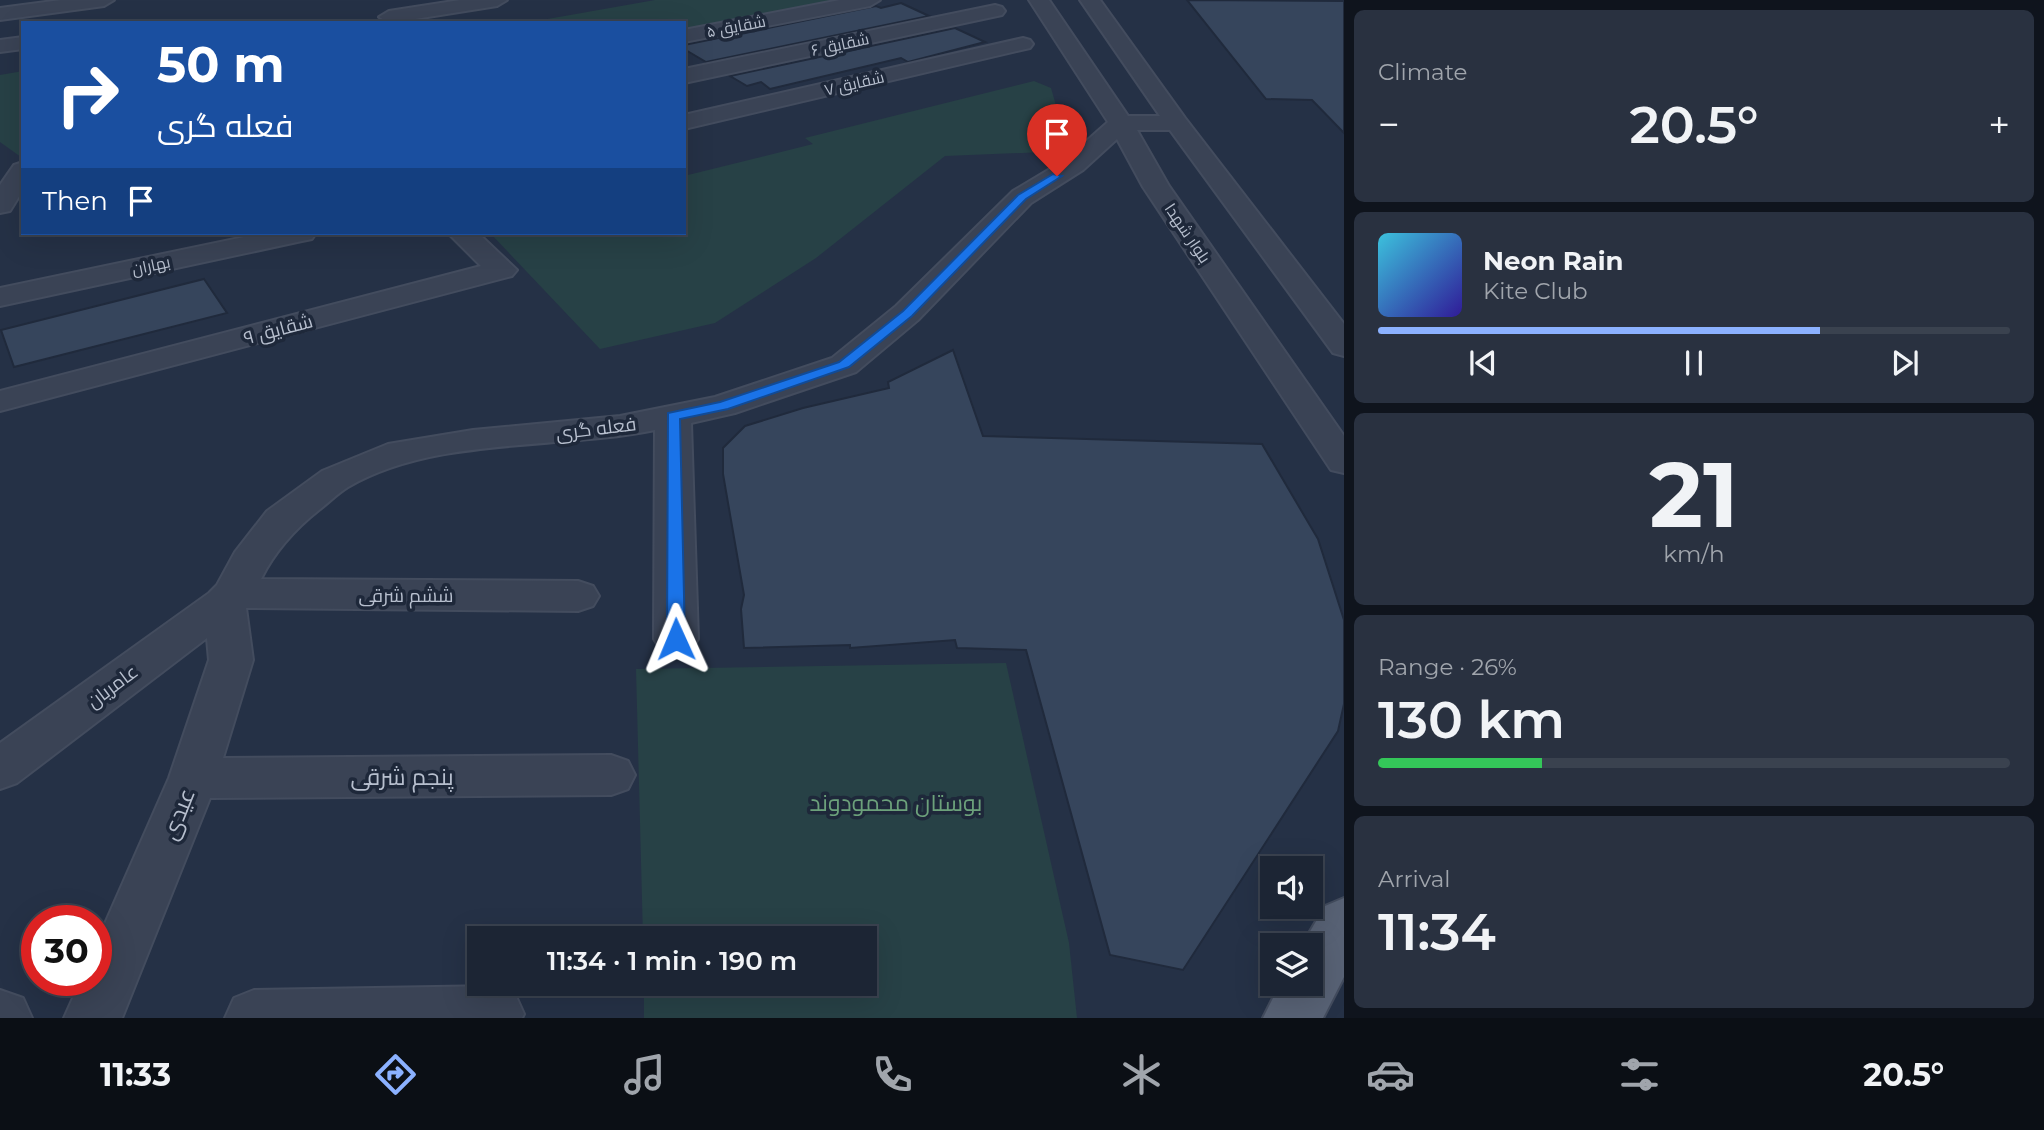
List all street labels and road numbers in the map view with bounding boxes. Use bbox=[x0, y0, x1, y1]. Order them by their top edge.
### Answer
street label: شقایق ۵ bbox=[705, 11, 767, 42]
street label: شقایق ۶ bbox=[809, 29, 871, 61]
street label: شقایق ۷ bbox=[822, 67, 886, 101]
street label: بلوار شهدا bbox=[1160, 200, 1214, 267]
street label: بهاران bbox=[130, 252, 172, 280]
street label: شقایق ۹ bbox=[241, 309, 315, 351]
street label: فعله گری bbox=[554, 412, 638, 445]
street label: ششم شرقی bbox=[358, 584, 454, 609]
street label: عامریان bbox=[82, 660, 142, 713]
street label: پنجم شرقی bbox=[350, 763, 454, 793]
street label: عیدی bbox=[155, 784, 201, 844]

